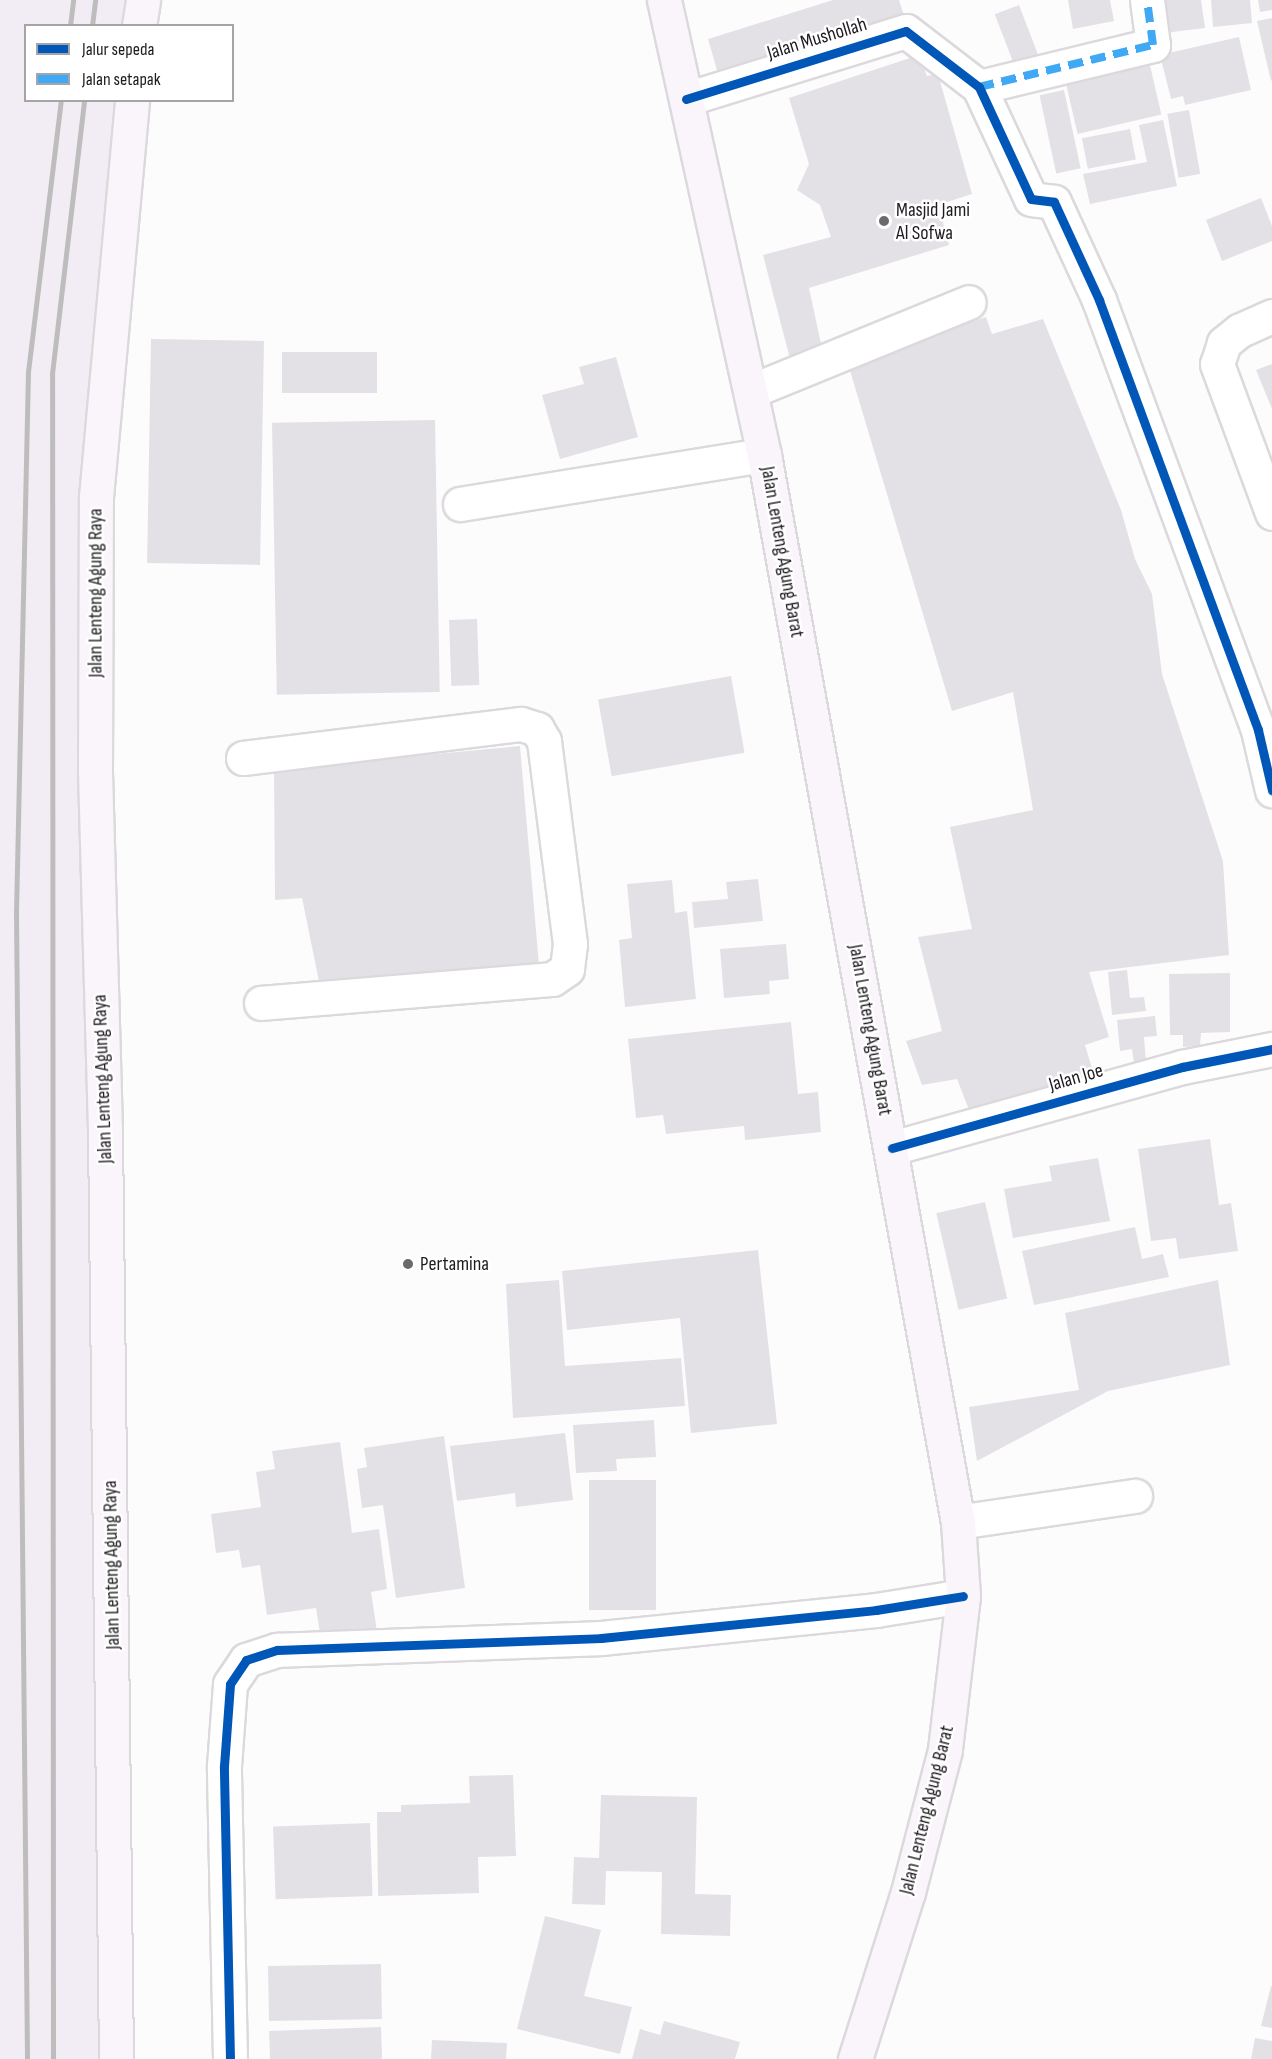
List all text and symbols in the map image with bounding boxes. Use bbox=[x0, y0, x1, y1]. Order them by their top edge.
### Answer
street label: Jalan Mushollah bbox=[764, 12, 870, 66]
legend bbox=[24, 24, 234, 102]
text: Jalur sepeda bbox=[82, 39, 154, 60]
text: Jalan setapak bbox=[82, 69, 161, 90]
place label: Masjid Jami Al Sofwa bbox=[896, 198, 970, 245]
marker: Masjid Jami Al Sofwa bbox=[877, 214, 891, 228]
street label: Jalan Lenteng Agung Barat bbox=[755, 465, 809, 639]
street label: Jalan Lenteng Agung Raya bbox=[84, 508, 108, 678]
street label: Jalan Lenteng Agung Barat bbox=[843, 943, 897, 1117]
street label: Jalan Lenteng Agung Raya bbox=[88, 994, 118, 1164]
street label: Jalan Joe bbox=[1046, 1059, 1106, 1097]
place label: Pertamina bbox=[420, 1252, 489, 1276]
marker: Pertamina bbox=[401, 1257, 415, 1271]
street label: Jalan Lenteng Agung Raya bbox=[99, 1480, 125, 1650]
street label: Jalan Lenteng Agung Barat bbox=[894, 1723, 960, 1897]

